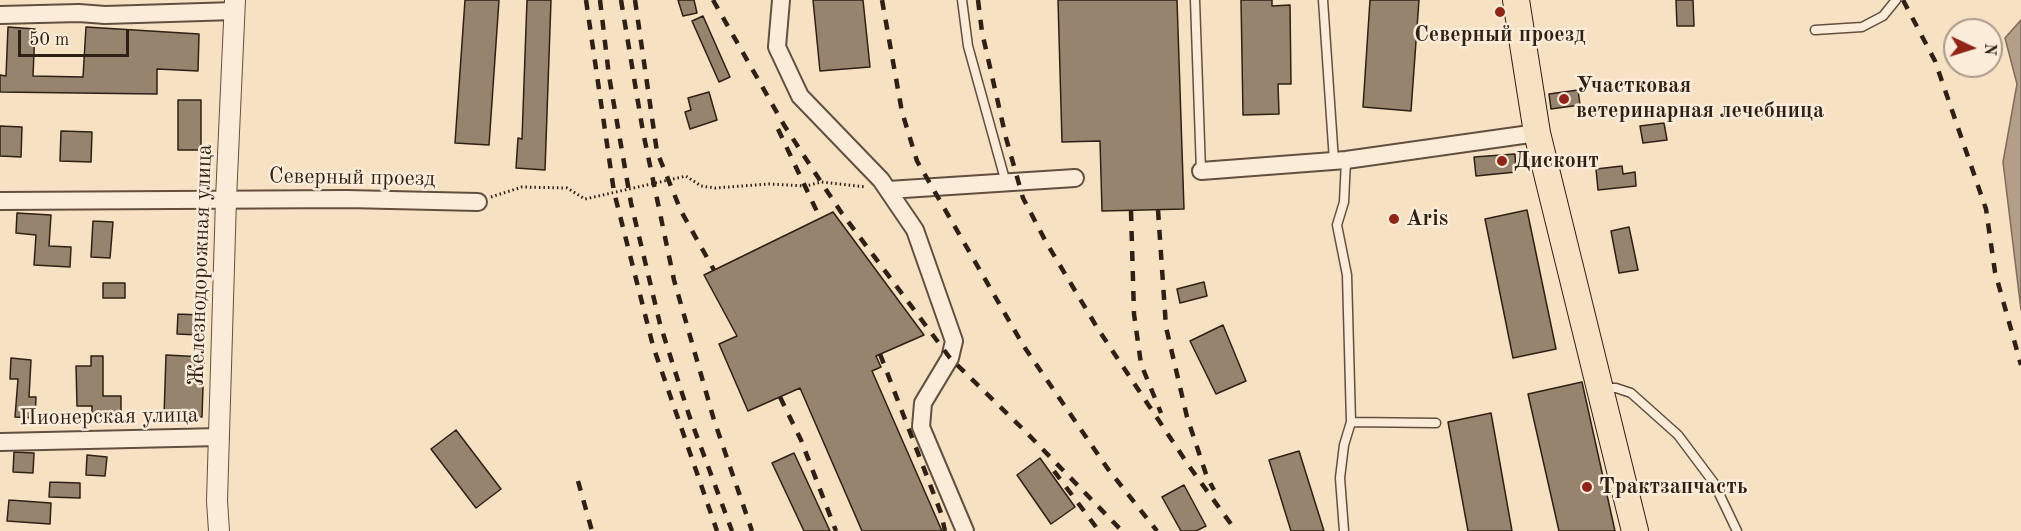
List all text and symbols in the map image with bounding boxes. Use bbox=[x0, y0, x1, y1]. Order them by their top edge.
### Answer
marker: Северный проезд bbox=[1493, 5, 1507, 19]
scale bar bbox=[21, 18, 132, 56]
north arrow bbox=[1943, 18, 2003, 78]
place label: Северный проезд bbox=[1414, 22, 1586, 48]
text: 50 m bbox=[29, 31, 69, 49]
text: N bbox=[1981, 42, 1997, 56]
place label: Участковая ветеринарная лечебница bbox=[1576, 73, 1824, 124]
marker: Участковая ветеринарная лечебница bbox=[1557, 92, 1571, 106]
street label: Железнодорожная улица bbox=[184, 144, 218, 386]
place label: Дисконт bbox=[1514, 148, 1599, 174]
marker: Дисконт bbox=[1495, 154, 1509, 168]
street label: Северный проезд bbox=[269, 163, 435, 193]
place label: Aris bbox=[1406, 206, 1448, 232]
marker: Aris bbox=[1387, 212, 1401, 226]
street label: Пионерская улица bbox=[19, 402, 199, 432]
place label: Трактзапчасть bbox=[1599, 474, 1748, 500]
marker: Трактзапчасть bbox=[1580, 480, 1594, 494]

